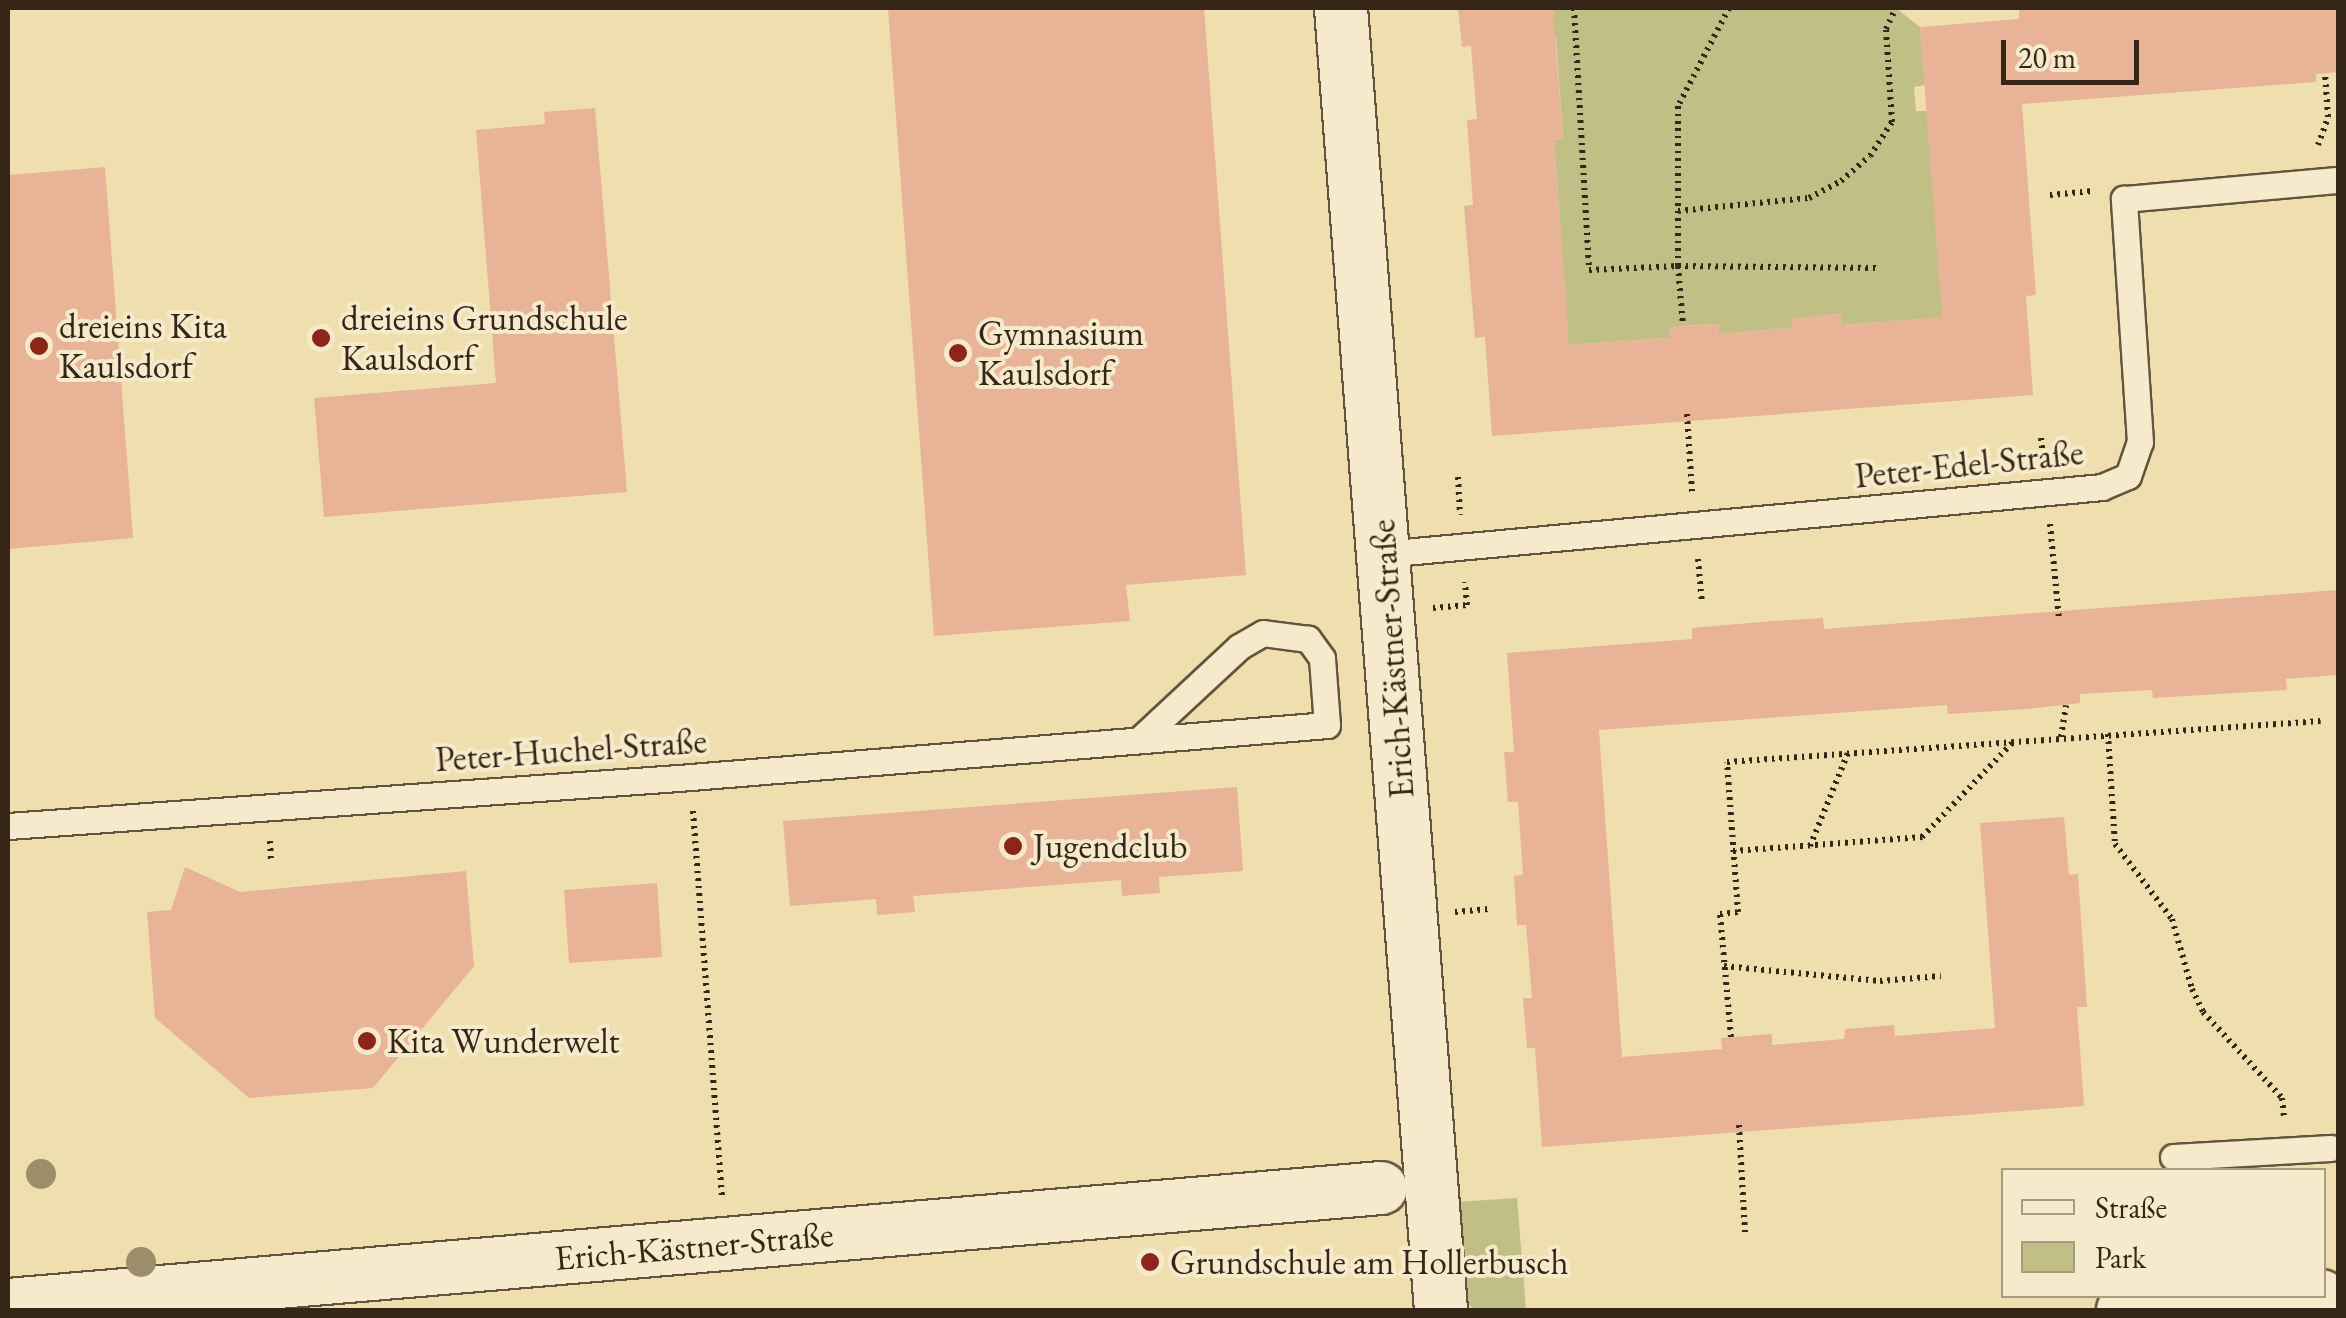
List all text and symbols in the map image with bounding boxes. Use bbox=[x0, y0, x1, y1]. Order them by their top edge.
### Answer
scale bar bbox=[2006, 20, 2144, 82]
text: 20 m bbox=[2018, 38, 2076, 77]
place label: dreieins Grundschule Kaulsdorf bbox=[341, 297, 628, 379]
place label: dreieins Kita Kaulsdorf bbox=[59, 305, 227, 387]
place label: Gymnasium Kaulsdorf bbox=[978, 312, 1144, 394]
marker: dreieins Grundschule Kaulsdorf bbox=[310, 327, 332, 349]
marker: dreieins Kita Kaulsdorf bbox=[28, 335, 50, 357]
marker: Gymnasium Kaulsdorf bbox=[947, 342, 969, 364]
street label: Peter-Edel-Straße bbox=[1853, 431, 2085, 497]
street label: Erich-Kästner-Straße bbox=[1361, 518, 1423, 800]
street label: Peter-Huchel-Straße bbox=[434, 720, 708, 780]
place label: Jugendclub bbox=[1033, 825, 1188, 867]
marker: Jugendclub bbox=[1002, 835, 1024, 857]
place label: Kita Wunderwelt bbox=[387, 1020, 620, 1062]
marker: Kita Wunderwelt bbox=[356, 1030, 378, 1052]
legend bbox=[2001, 1168, 2326, 1298]
text: Straße bbox=[2095, 1188, 2167, 1227]
street label: Erich-Kästner-Straße bbox=[553, 1213, 835, 1279]
text: Park bbox=[2095, 1238, 2146, 1277]
place label: Grundschule am Hollerbusch bbox=[1170, 1241, 1568, 1283]
marker: Grundschule am Hollerbusch bbox=[1139, 1251, 1161, 1273]

